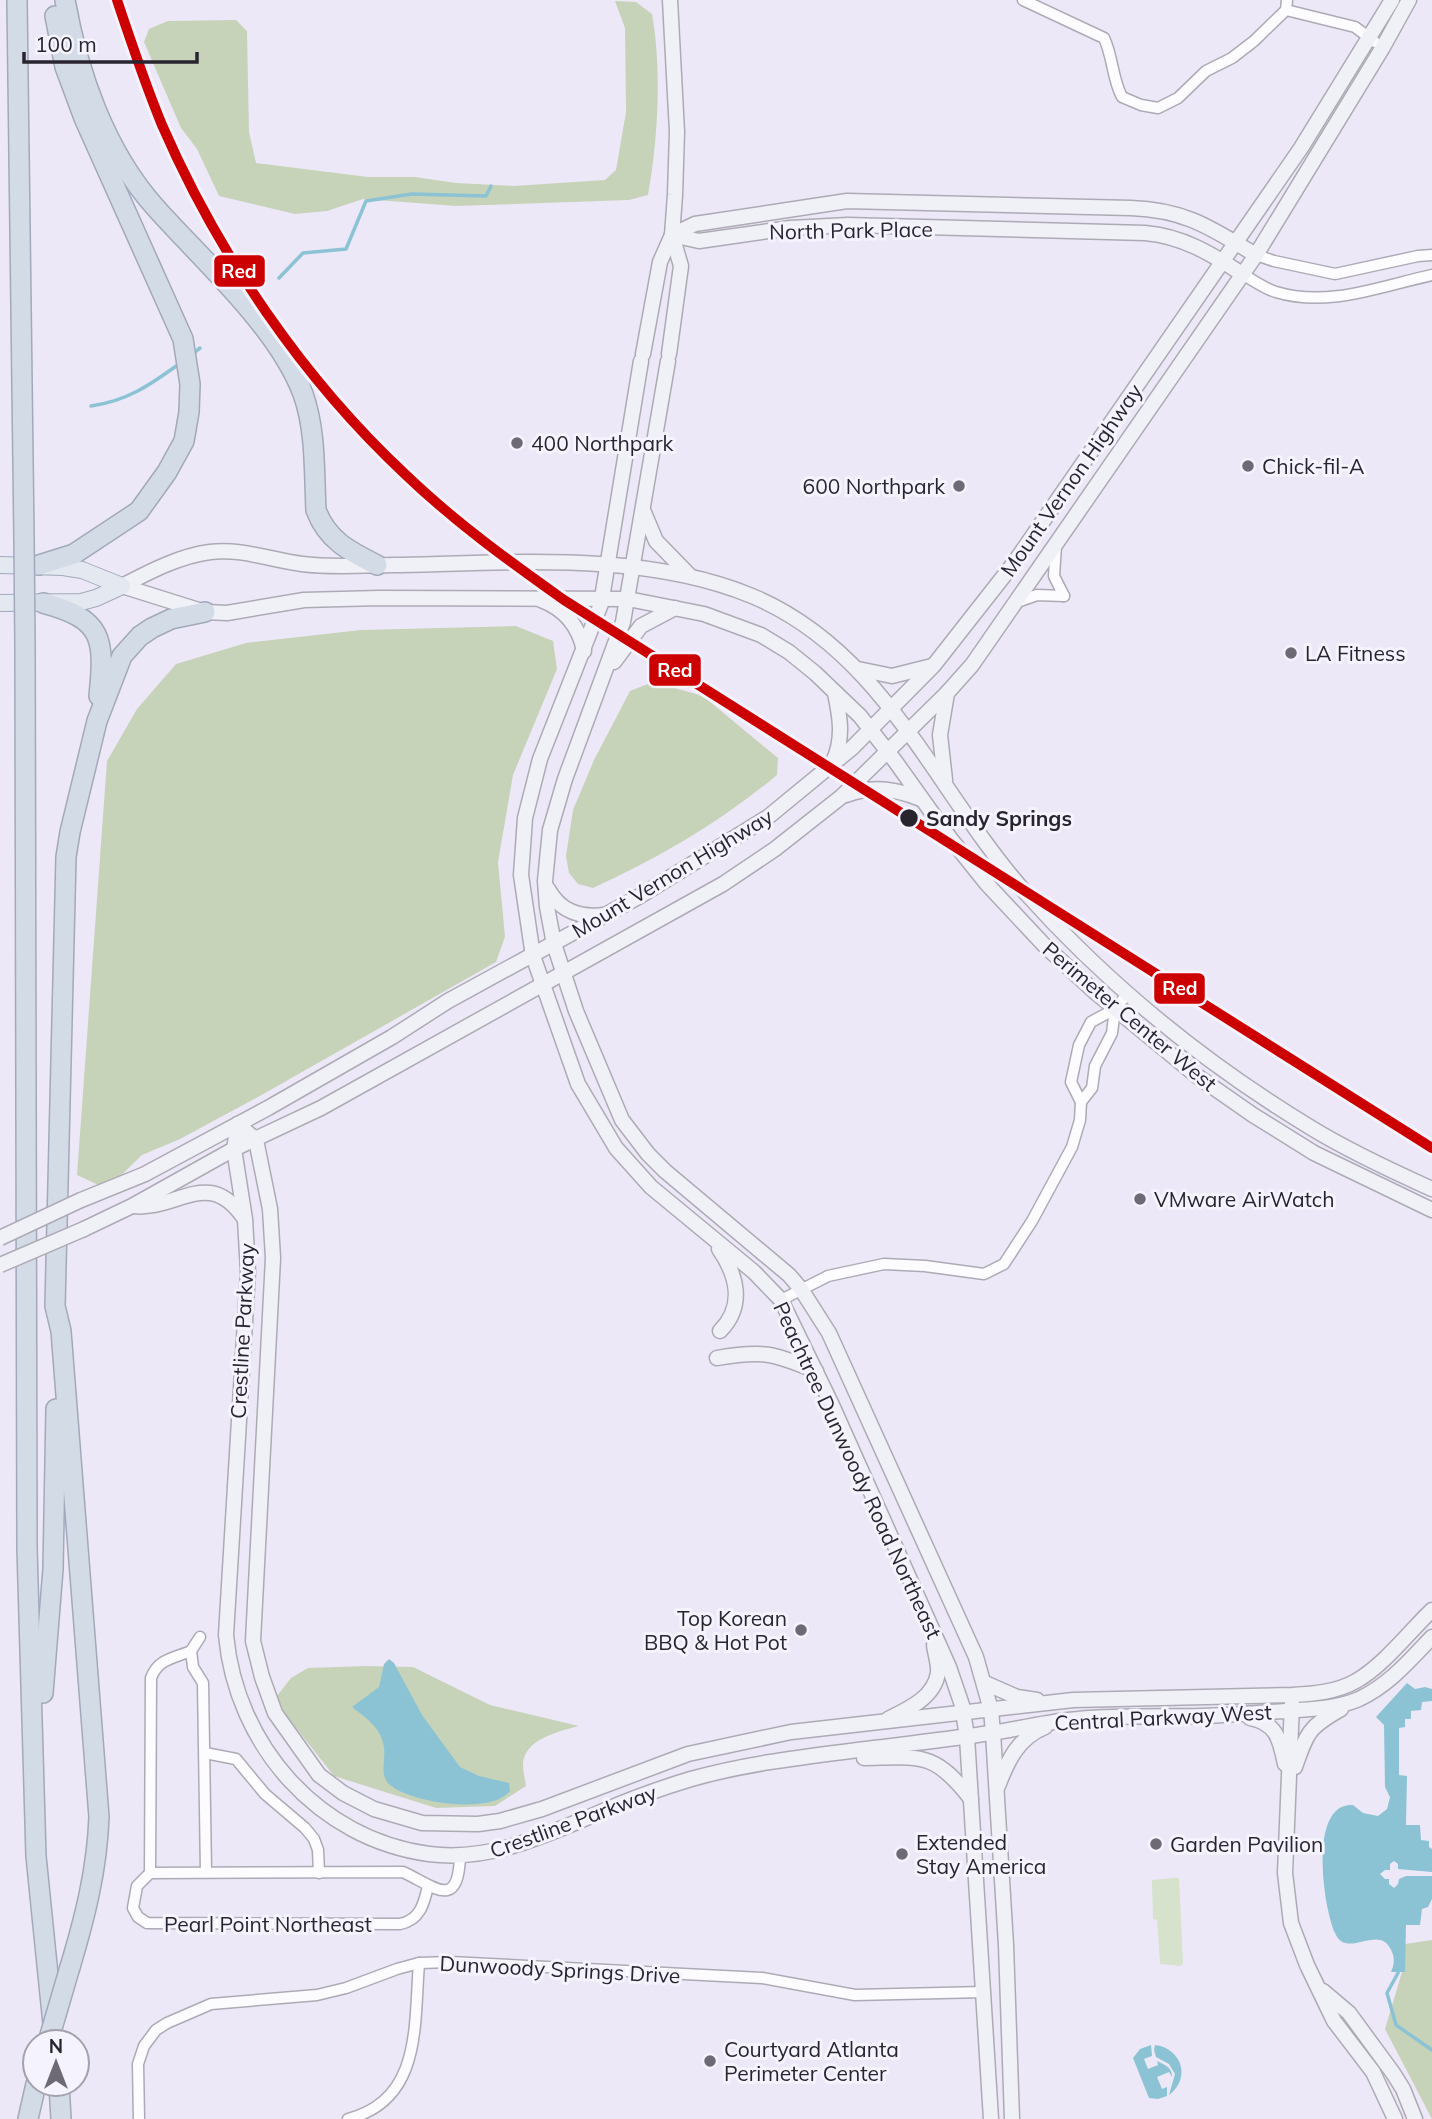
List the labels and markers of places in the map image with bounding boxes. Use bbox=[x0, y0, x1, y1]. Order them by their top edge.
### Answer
place label: 400 Northpark bbox=[531, 430, 674, 456]
marker: 400 Northpark bbox=[509, 435, 525, 451]
place label: Chick-fil-A bbox=[1262, 453, 1365, 479]
marker: Chick-fil-A bbox=[1240, 458, 1256, 474]
place label: 600 Northpark bbox=[803, 473, 945, 499]
marker: 600 Northpark bbox=[951, 478, 967, 494]
place label: LA Fitness bbox=[1305, 640, 1406, 666]
marker: LA Fitness bbox=[1283, 645, 1299, 661]
place label: Sandy Springs bbox=[926, 805, 1072, 831]
marker: Sandy Springs bbox=[898, 807, 920, 829]
place label: VMware AirWatch bbox=[1154, 1186, 1334, 1212]
marker: VMware AirWatch bbox=[1132, 1191, 1148, 1207]
place label: Top Korean BBQ & Hot Pot bbox=[644, 1605, 787, 1655]
marker: Top Korean BBQ & Hot Pot bbox=[793, 1622, 809, 1638]
place label: Extended Stay America bbox=[916, 1829, 1046, 1879]
place label: Garden Pavilion bbox=[1170, 1831, 1323, 1857]
marker: Garden Pavilion bbox=[1148, 1836, 1164, 1852]
marker: Extended Stay America bbox=[894, 1846, 910, 1862]
place label: Courtyard Atlanta Perimeter Center bbox=[724, 2036, 899, 2086]
marker: Courtyard Atlanta Perimeter Center bbox=[702, 2053, 718, 2069]

